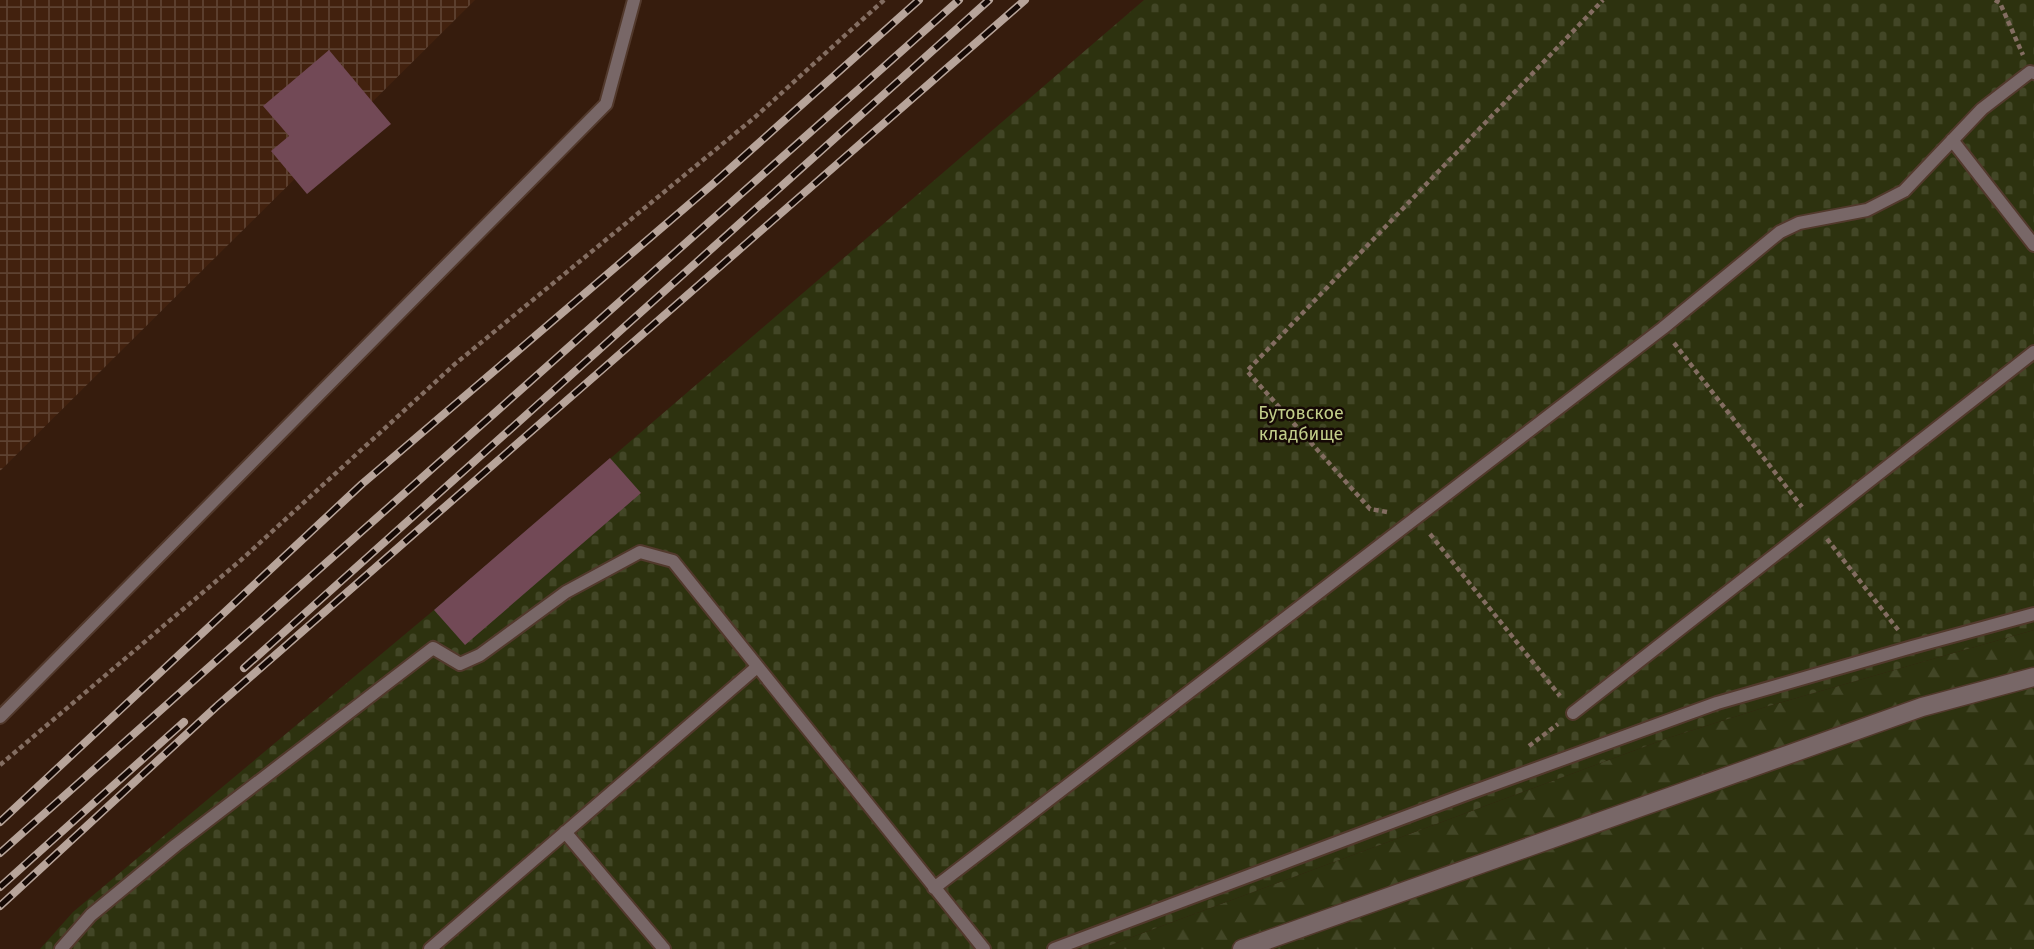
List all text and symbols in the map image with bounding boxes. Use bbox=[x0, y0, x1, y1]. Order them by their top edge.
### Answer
park label: Бутовское кладбище bbox=[1258, 402, 1344, 445]

